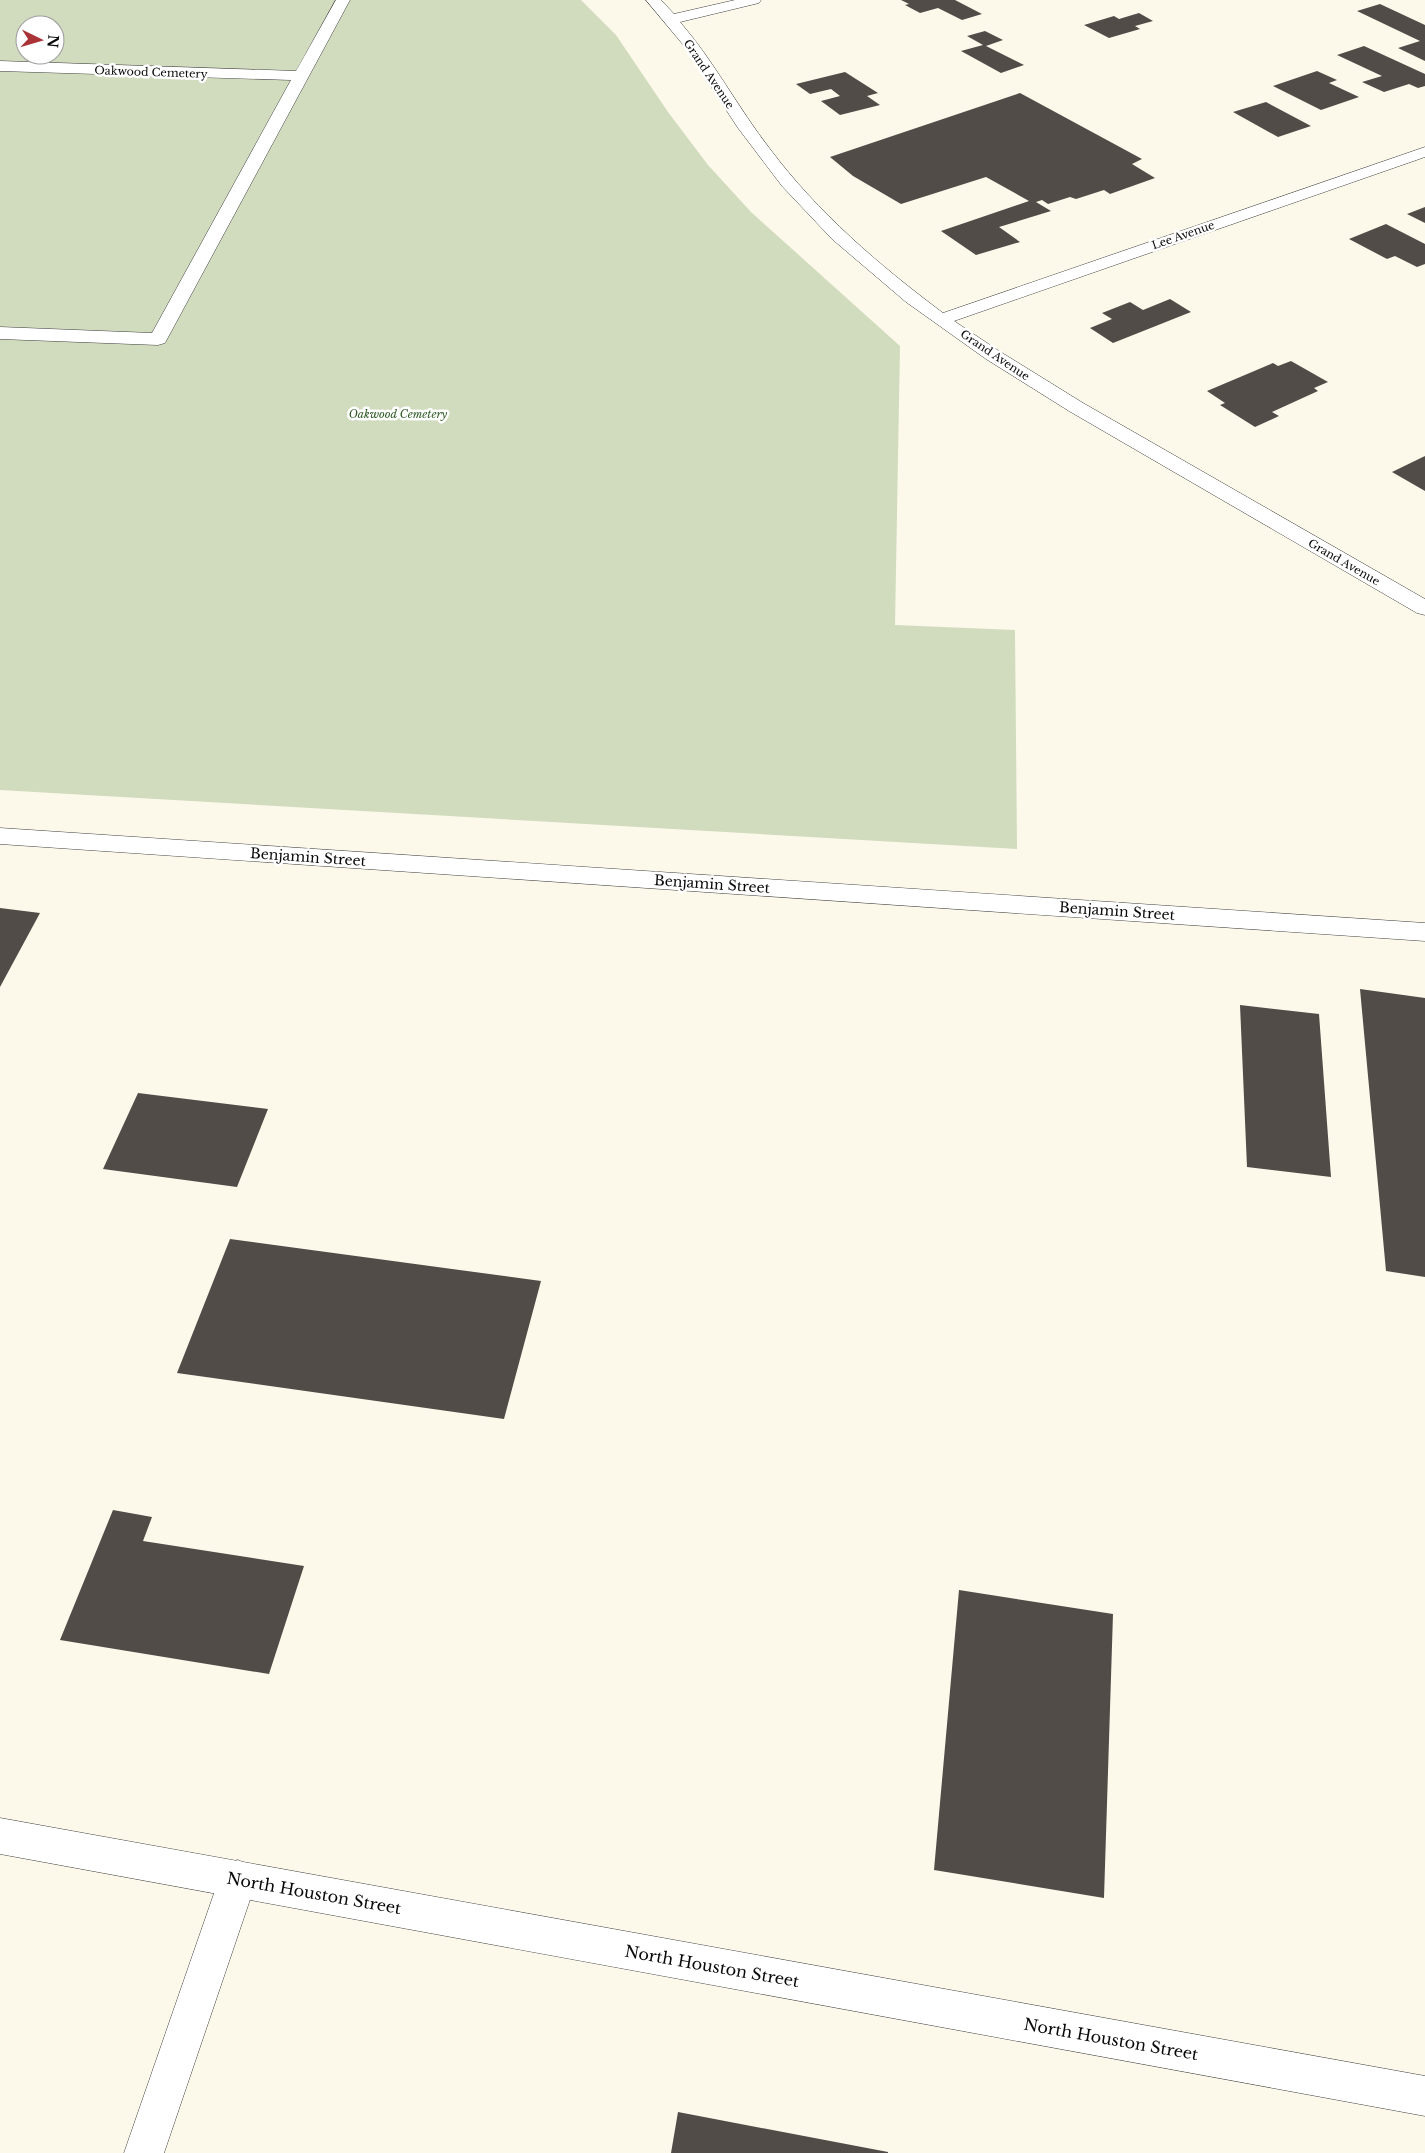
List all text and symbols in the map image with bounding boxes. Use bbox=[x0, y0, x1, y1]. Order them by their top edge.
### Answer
north arrow bbox=[15, 15, 65, 65]
text: N bbox=[43, 34, 62, 48]
street label: Grand Avenue bbox=[681, 37, 737, 111]
street label: Oakwood Cemetery bbox=[94, 63, 208, 81]
street label: Lee Avenue bbox=[1150, 218, 1216, 252]
street label: Grand Avenue bbox=[958, 327, 1032, 383]
park label: Oakwood Cemetery bbox=[349, 407, 447, 421]
street label: Grand Avenue bbox=[1306, 536, 1382, 588]
street label: Benjamin Street bbox=[250, 844, 367, 870]
street label: Benjamin Street bbox=[654, 871, 771, 897]
street label: Benjamin Street bbox=[1059, 898, 1176, 924]
street label: North Houston Street bbox=[225, 1868, 403, 1918]
street label: North Houston Street bbox=[623, 1941, 801, 1991]
street label: North Houston Street bbox=[1022, 2014, 1200, 2064]

